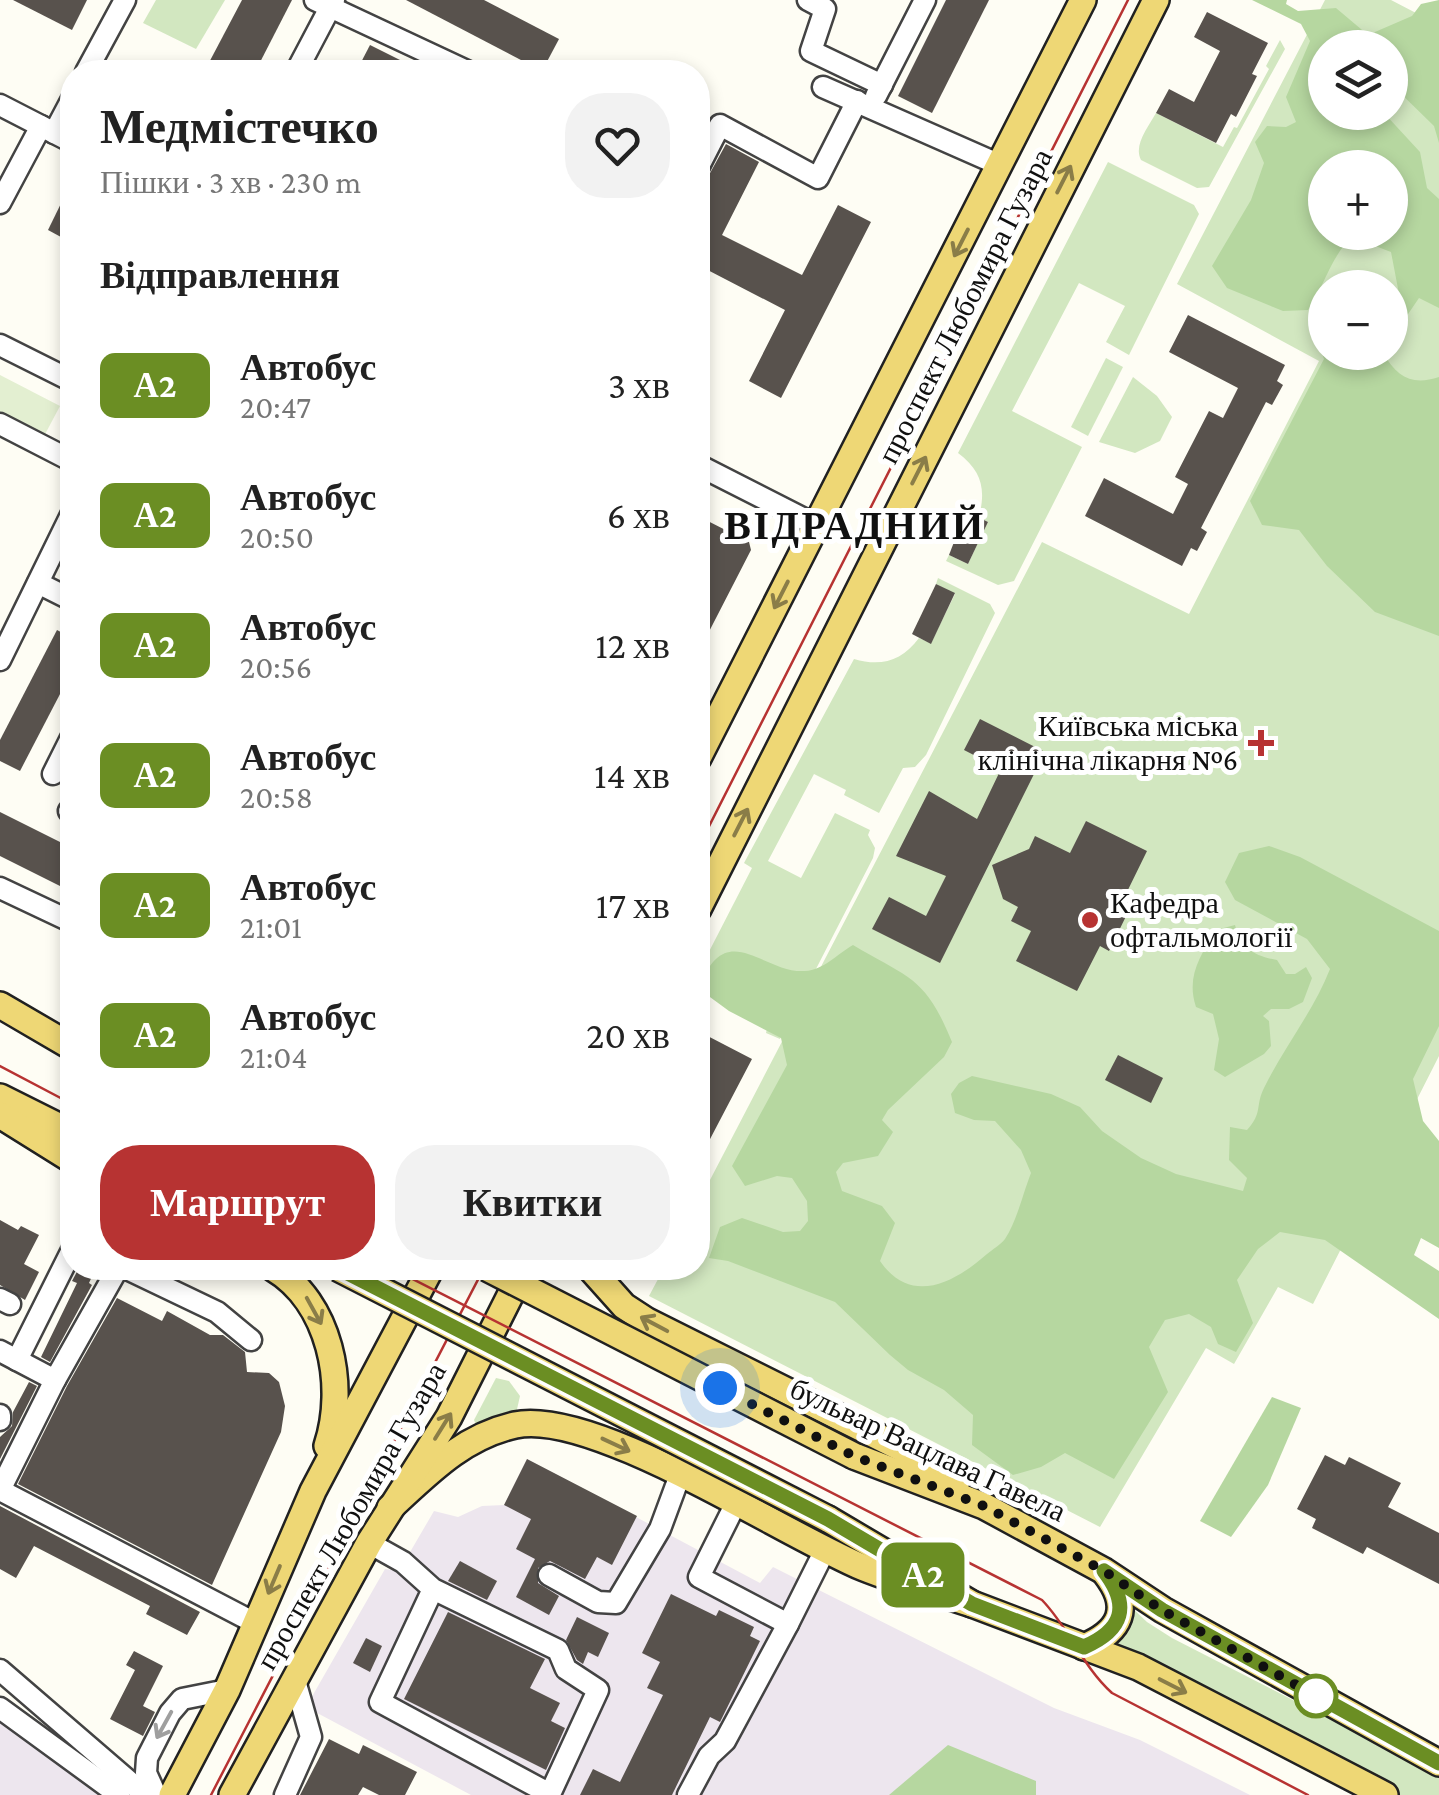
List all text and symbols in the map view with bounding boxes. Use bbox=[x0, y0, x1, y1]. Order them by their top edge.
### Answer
map controls bbox=[1308, 30, 1408, 370]
button: layers bbox=[1308, 30, 1408, 130]
button: heart bbox=[565, 93, 670, 198]
text: Медмістечко bbox=[100, 100, 379, 153]
street label: проспект Любомира Гузара bbox=[871, 143, 1058, 469]
button: + bbox=[1308, 150, 1408, 250]
text: Пішки · 3 хв · 230 m bbox=[100, 164, 361, 200]
one-way arrow bbox=[1056, 165, 1075, 195]
one-way arrow bbox=[950, 228, 969, 258]
text: Відправлення bbox=[100, 254, 340, 296]
button: − bbox=[1308, 270, 1408, 370]
text: Автобус bbox=[240, 346, 376, 388]
text: 3 хв bbox=[608, 364, 670, 406]
text: А2 bbox=[133, 366, 177, 405]
text: 20:47 bbox=[240, 389, 311, 425]
one-way arrow bbox=[910, 455, 929, 485]
text: Автобус bbox=[240, 476, 376, 518]
text: 6 хв bbox=[607, 494, 670, 536]
text: А2 bbox=[133, 496, 177, 535]
district label: ВІДРАДНИЙ bbox=[724, 503, 986, 548]
text: 20:50 bbox=[240, 519, 314, 555]
one-way arrow bbox=[771, 580, 790, 609]
text: Автобус bbox=[240, 606, 376, 648]
text: 12 хв bbox=[595, 624, 670, 666]
text: А2 bbox=[133, 626, 177, 665]
text: 20:56 bbox=[240, 649, 312, 685]
place label: Київська міська клінічна лікарня №6 bbox=[978, 709, 1238, 776]
marker: Київська міська клінічна лікарня №6 bbox=[1248, 730, 1274, 756]
text: Автобус bbox=[240, 736, 376, 778]
text: 14 хв bbox=[594, 754, 670, 796]
text: А2 bbox=[133, 756, 177, 795]
text: 20:58 bbox=[240, 779, 313, 815]
one-way arrow bbox=[732, 808, 751, 838]
text: Автобус bbox=[240, 866, 376, 908]
text: 17 хв bbox=[596, 884, 670, 926]
text: А2 bbox=[133, 886, 177, 925]
place label: Кафедра офтальмології bbox=[1110, 886, 1293, 953]
text: 21:01 bbox=[240, 909, 302, 945]
marker: Кафедра офтальмології bbox=[1079, 909, 1101, 931]
text: Автобус bbox=[240, 996, 376, 1038]
text: 20 хв bbox=[586, 1014, 670, 1056]
text: А2 bbox=[133, 1016, 177, 1055]
text: 21:04 bbox=[240, 1039, 308, 1075]
button: Маршрут bbox=[100, 1145, 375, 1260]
button: Квитки bbox=[395, 1145, 670, 1260]
one-way arrow bbox=[304, 1295, 324, 1325]
one-way arrow bbox=[640, 1314, 670, 1333]
street label: проспект Любомира Гузара bbox=[249, 1357, 452, 1675]
your location bbox=[695, 1363, 745, 1413]
street label: бульвар Вацлава Гавела bbox=[785, 1371, 1071, 1528]
one-way arrow bbox=[432, 1412, 453, 1441]
one-way arrow bbox=[600, 1437, 630, 1456]
line badge: А2 bbox=[878, 1542, 968, 1608]
text: А2 bbox=[901, 1556, 945, 1595]
one-way arrow bbox=[264, 1564, 282, 1595]
unlabelled marker bbox=[1295, 1675, 1337, 1717]
one-way arrow bbox=[1158, 1677, 1187, 1696]
one-way arrow bbox=[154, 1710, 174, 1739]

